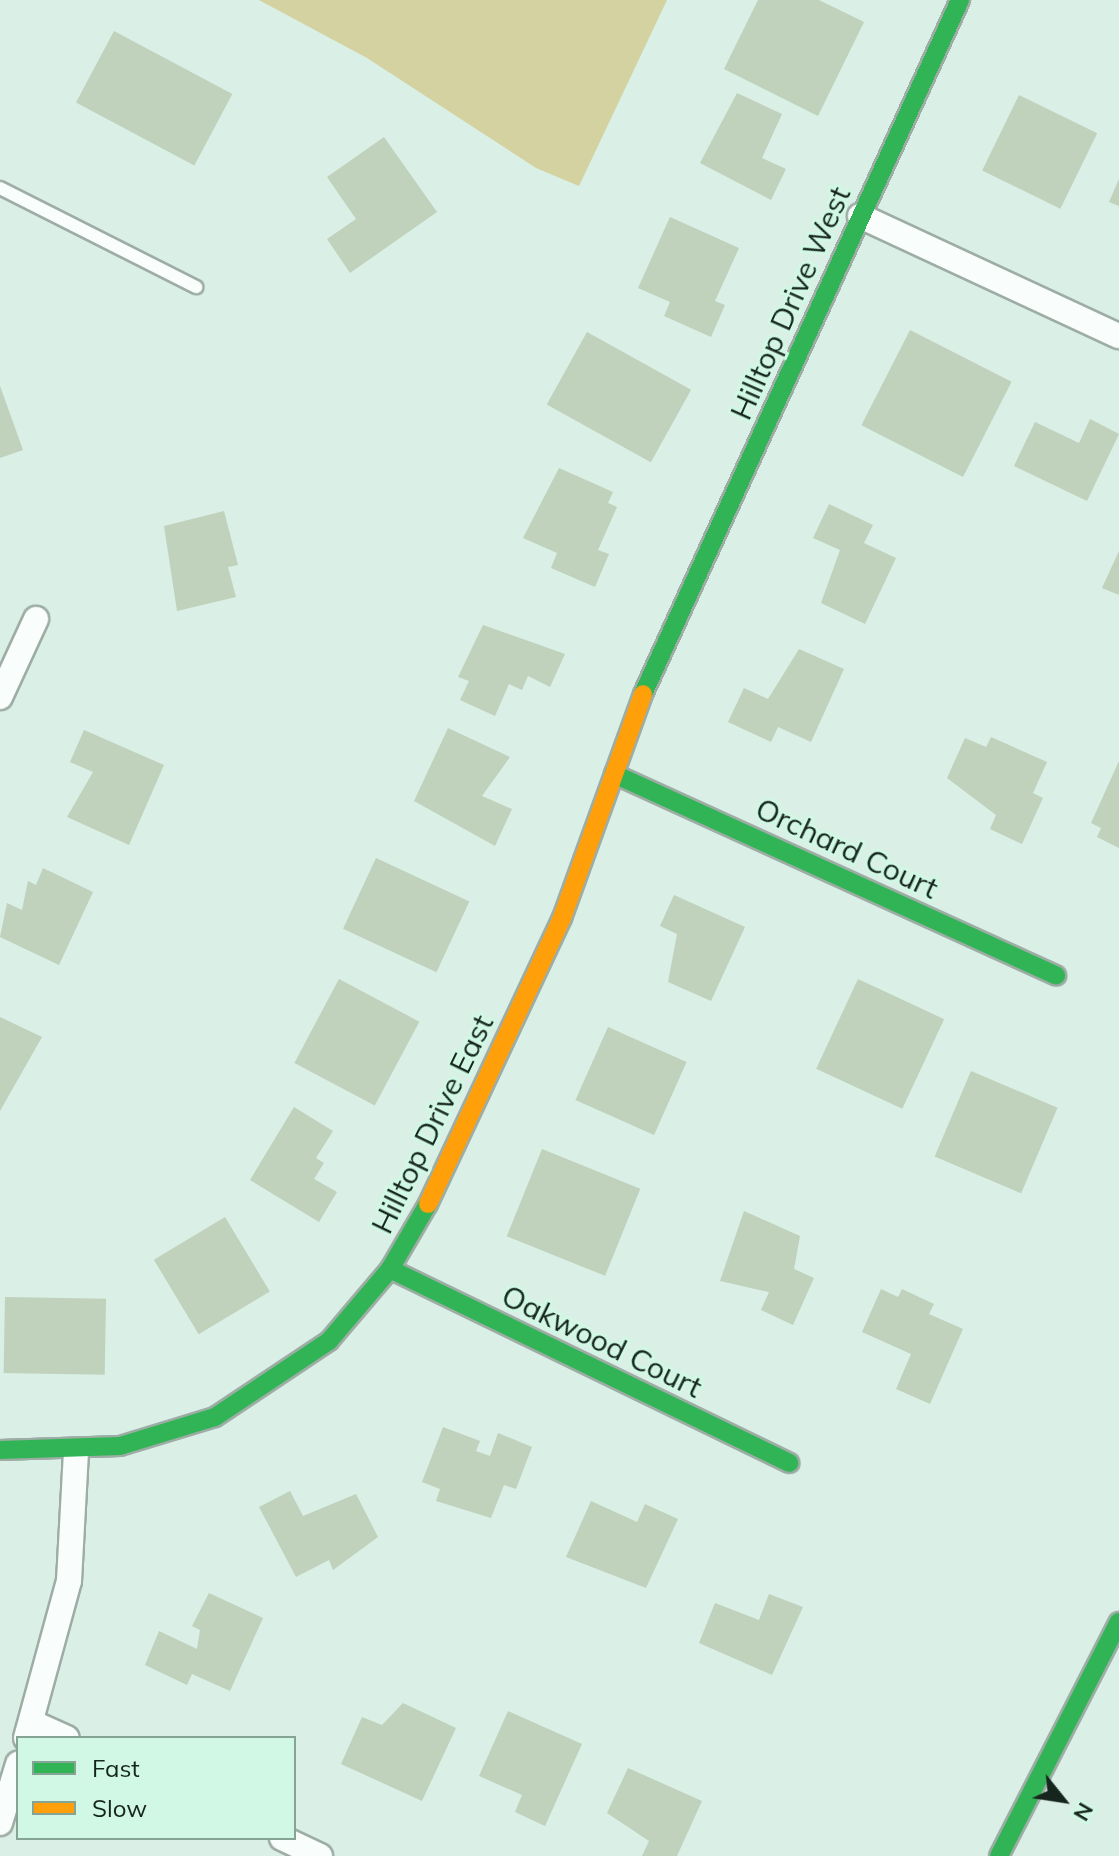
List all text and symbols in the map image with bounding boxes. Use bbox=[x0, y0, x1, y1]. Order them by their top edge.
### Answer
street label: Hilltop Drive West bbox=[722, 181, 858, 425]
street label: Orchard Court bbox=[750, 790, 944, 906]
street label: Hilltop Drive East bbox=[364, 1009, 500, 1239]
street label: Oakwood Court bbox=[496, 1277, 708, 1405]
legend bbox=[16, 1736, 296, 1840]
text: Fast bbox=[92, 1753, 140, 1783]
north arrow bbox=[1023, 1760, 1103, 1840]
text: Slow bbox=[92, 1793, 147, 1823]
text: N bbox=[1068, 1798, 1100, 1826]

